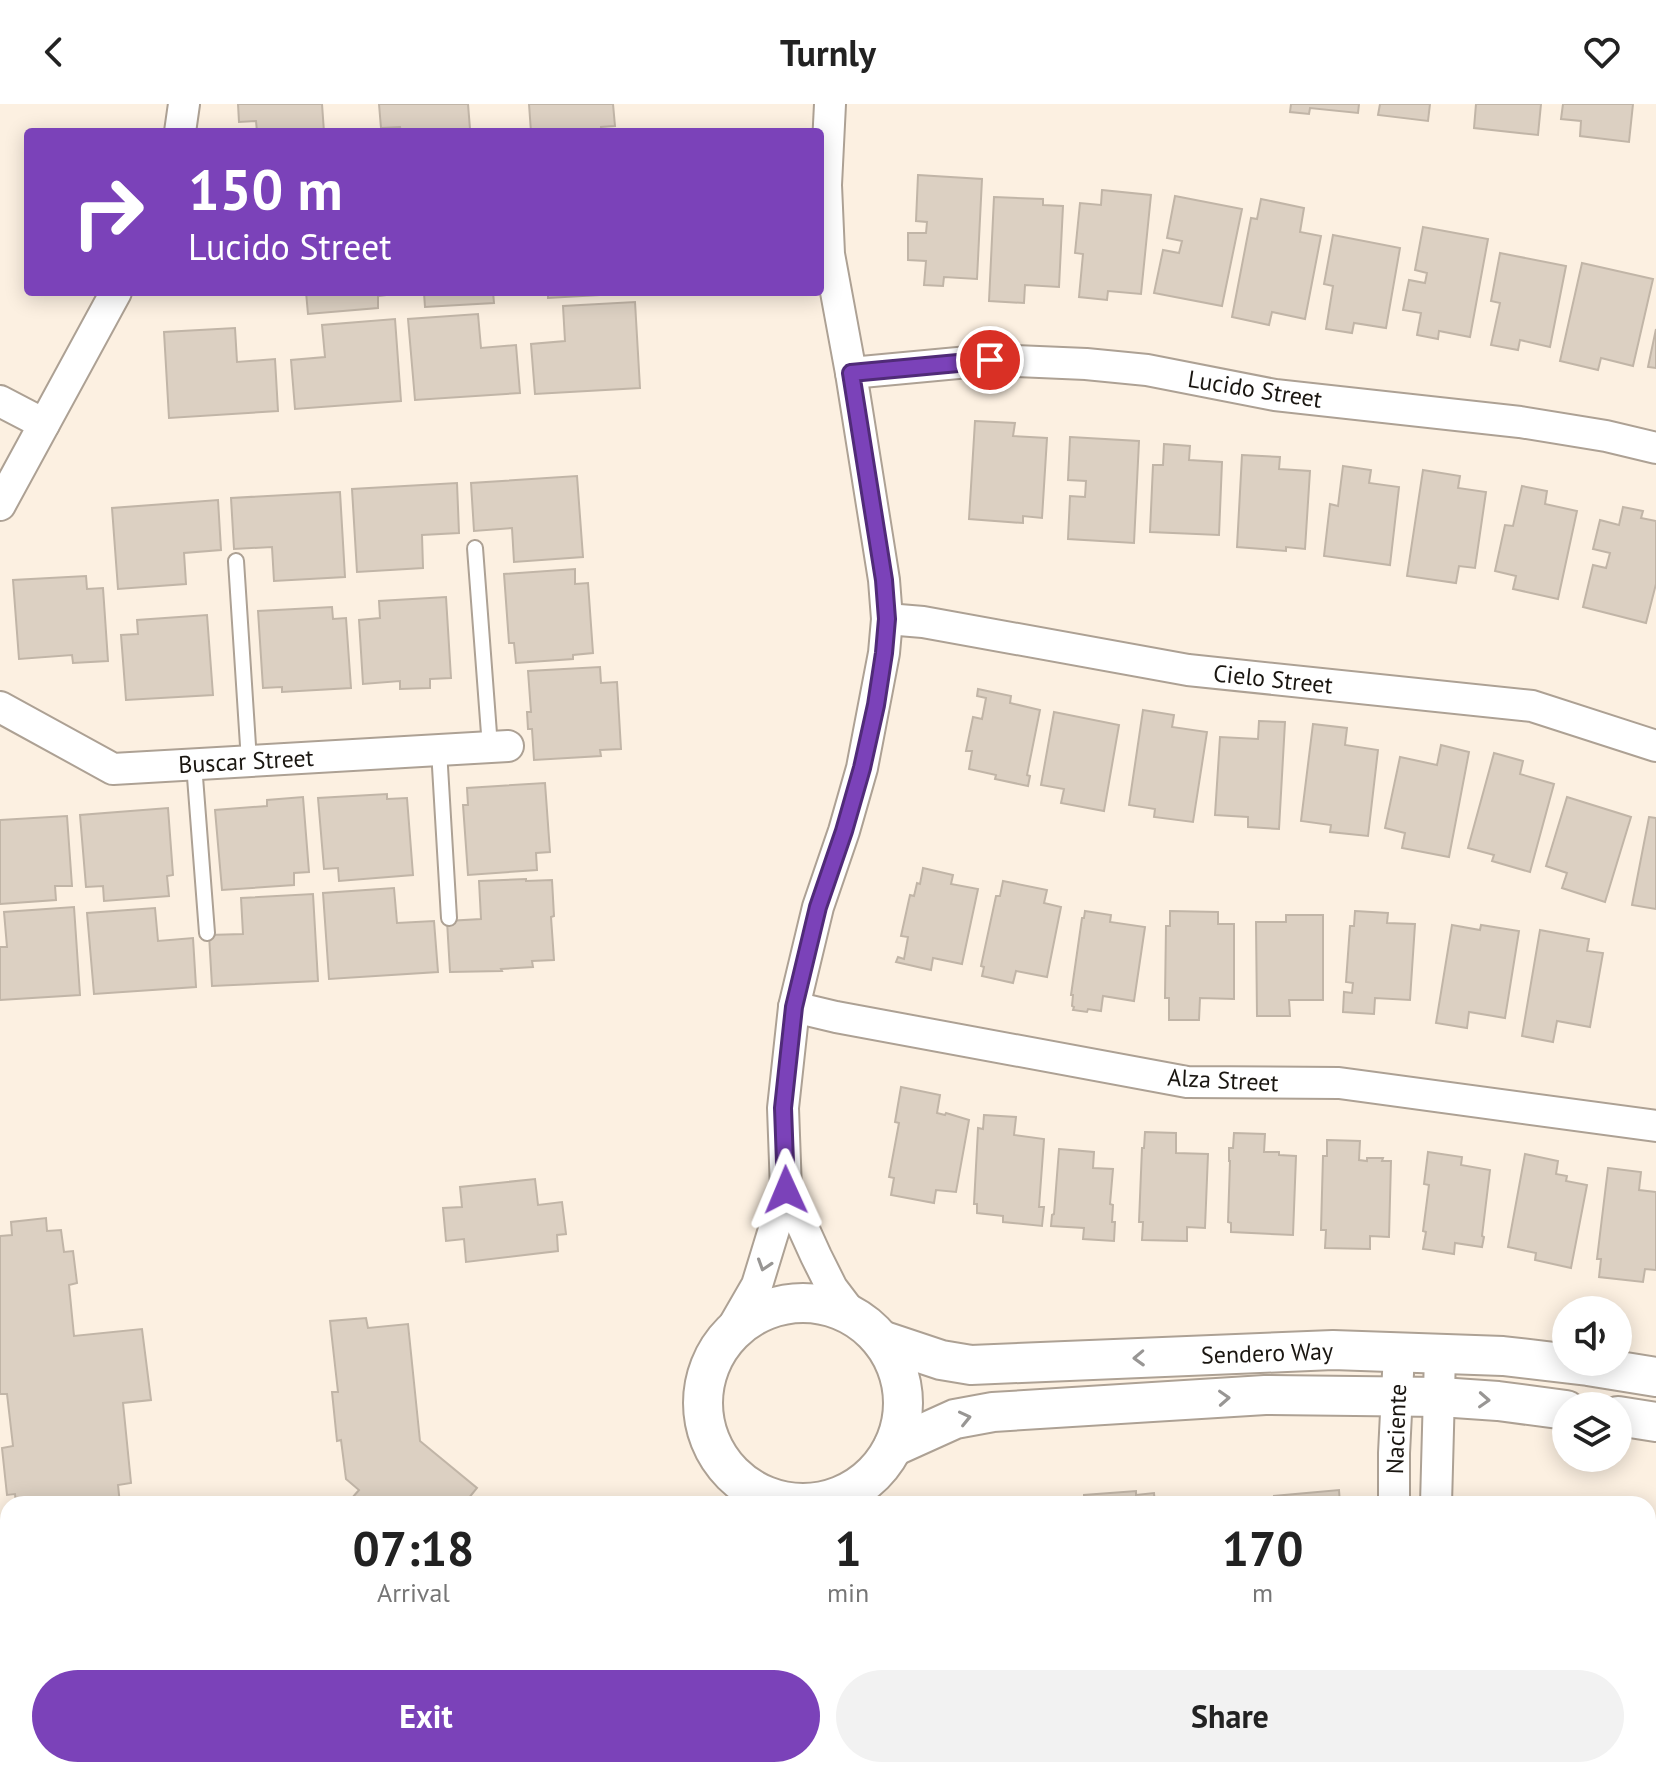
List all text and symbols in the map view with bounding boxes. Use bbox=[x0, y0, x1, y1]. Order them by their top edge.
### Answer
text: Turnly bbox=[780, 29, 876, 76]
icon: back bbox=[32, 30, 76, 74]
icon: heart bbox=[1580, 30, 1624, 74]
text: 150 m bbox=[188, 153, 343, 225]
icon: right bbox=[56, 160, 160, 264]
text: Lucido Street bbox=[188, 223, 391, 270]
pin bbox=[956, 326, 1024, 394]
icon: arrive bbox=[968, 338, 1012, 382]
street label: Lucido Street bbox=[1186, 363, 1324, 415]
street label: Cielo Street bbox=[1212, 657, 1334, 701]
street label: Buscar Street bbox=[177, 742, 315, 780]
street label: Alza Street bbox=[1167, 1062, 1279, 1098]
position arrow bbox=[744, 1148, 828, 1232]
one-way arrow bbox=[757, 1258, 773, 1271]
map controls bbox=[1552, 1296, 1632, 1472]
button: sound bbox=[1552, 1296, 1632, 1376]
street label: Sendero Way bbox=[1200, 1335, 1334, 1371]
one-way arrow bbox=[1132, 1349, 1145, 1366]
street label: Naciente bbox=[1379, 1383, 1413, 1475]
one-way arrow bbox=[1218, 1389, 1231, 1406]
one-way arrow bbox=[1478, 1391, 1491, 1408]
button: layers bbox=[1552, 1392, 1632, 1472]
one-way arrow bbox=[958, 1410, 972, 1427]
text: 07:18 bbox=[353, 1517, 474, 1579]
text: 1 bbox=[834, 1517, 862, 1579]
text: 170 bbox=[1222, 1517, 1303, 1579]
text: Arrival bbox=[377, 1576, 450, 1609]
text: min bbox=[827, 1576, 869, 1609]
text: m bbox=[1252, 1576, 1273, 1609]
button: Exit bbox=[32, 1670, 820, 1762]
button: Share bbox=[836, 1670, 1624, 1762]

